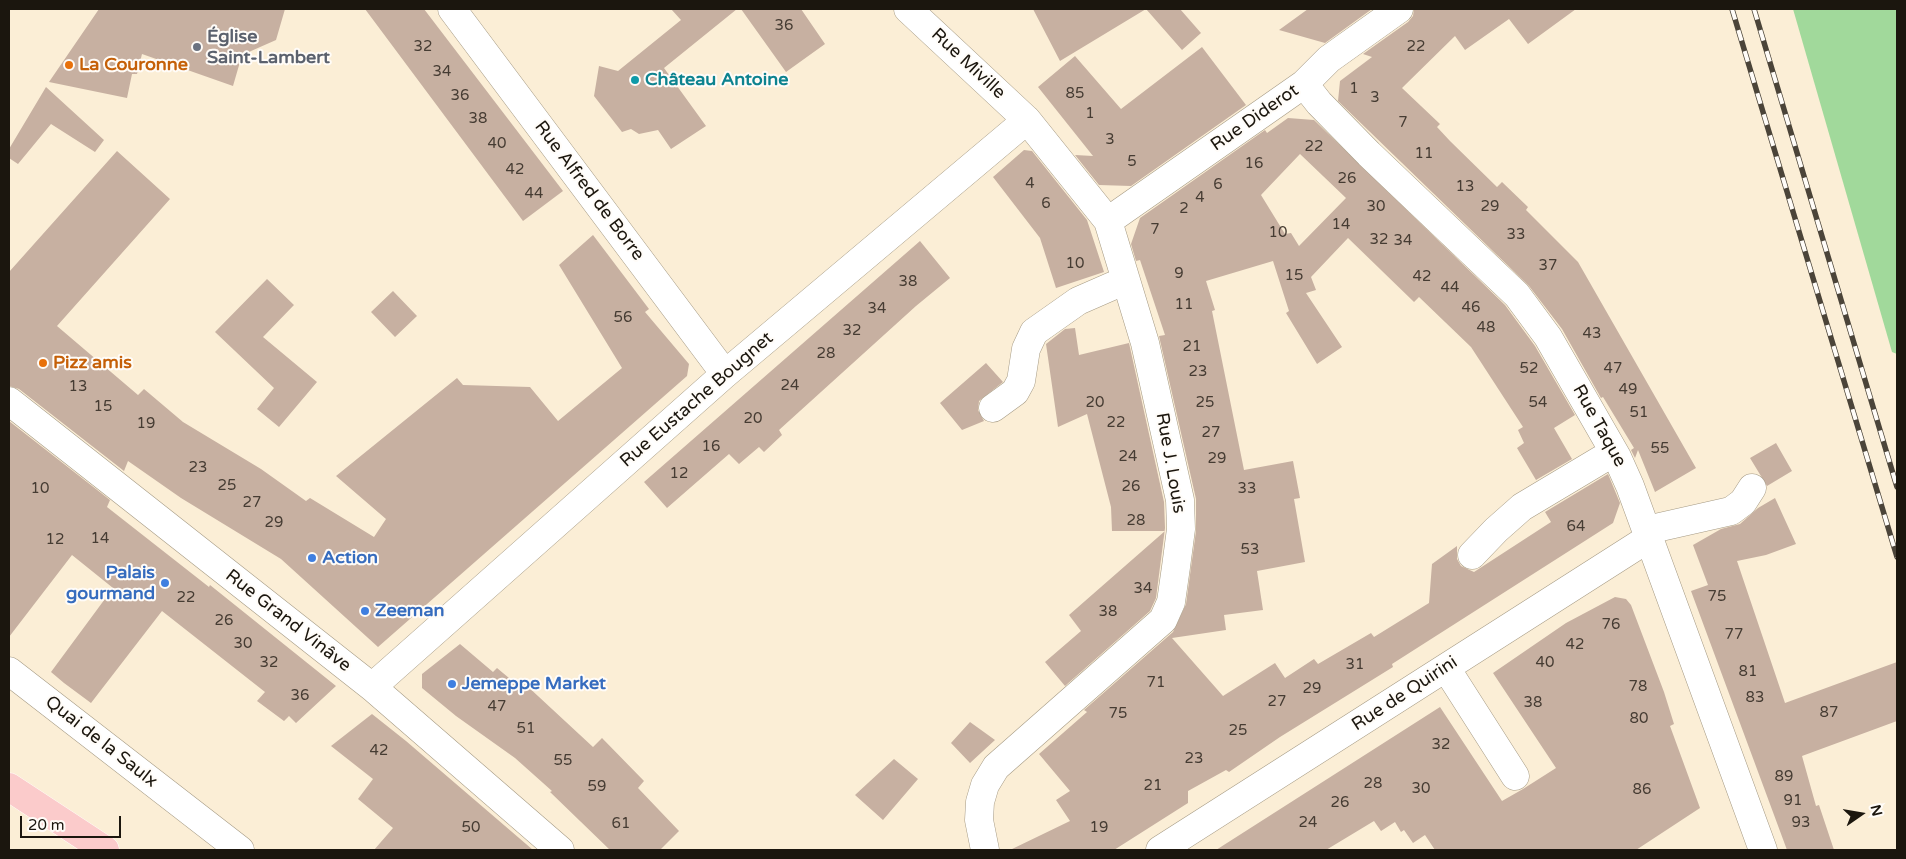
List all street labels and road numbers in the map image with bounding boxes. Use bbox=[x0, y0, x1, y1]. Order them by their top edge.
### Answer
street label: Rue Miville bbox=[926, 24, 1010, 104]
street label: Rue Diderot bbox=[1207, 80, 1303, 156]
street label: Rue Alfred de Borre bbox=[529, 117, 649, 265]
street label: Rue Eustache Bougnet bbox=[616, 328, 778, 472]
street label: Rue Taque bbox=[1568, 381, 1630, 471]
street label: Rue J. Louis bbox=[1151, 411, 1189, 515]
street label: Rue Grand Vinâve bbox=[221, 565, 355, 677]
street label: Rue de Quirini bbox=[1348, 652, 1462, 736]
street label: Quai de la Saulx bbox=[41, 691, 161, 793]

